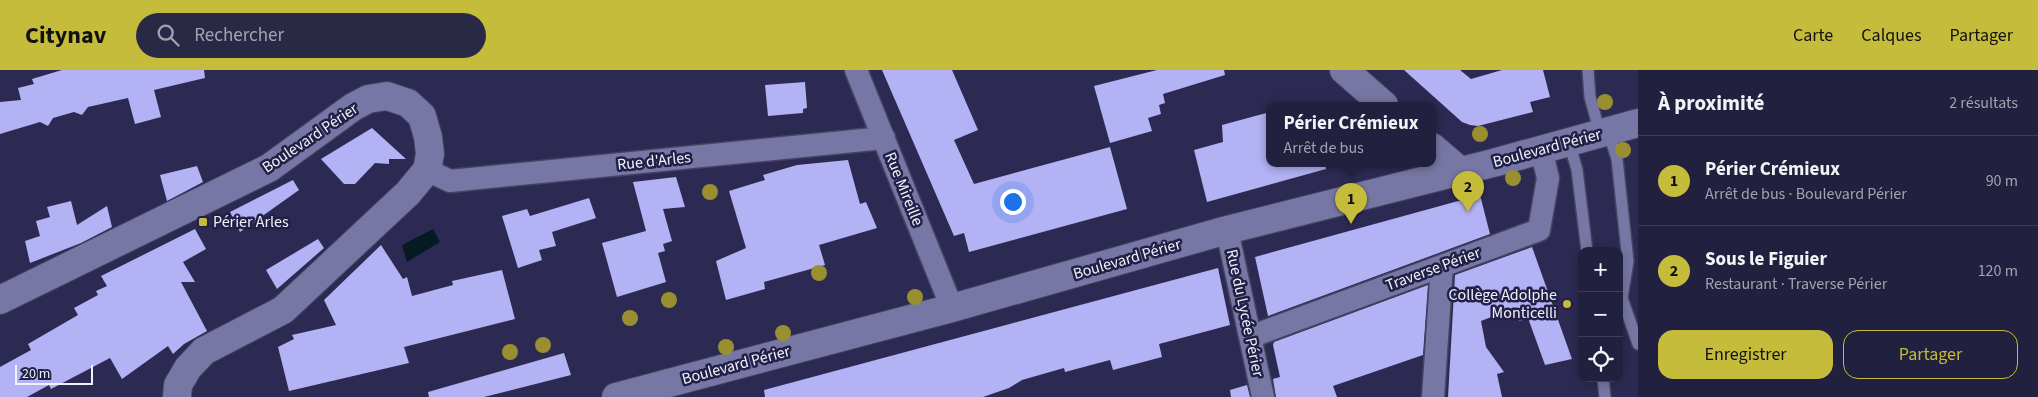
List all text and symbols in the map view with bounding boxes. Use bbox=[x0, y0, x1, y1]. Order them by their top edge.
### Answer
search box bbox=[136, 13, 486, 58]
text: Citynav bbox=[25, 18, 106, 53]
icon: search bbox=[154, 21, 182, 49]
text: Rechercher bbox=[194, 22, 284, 49]
text: Carte bbox=[1793, 23, 1833, 48]
text: Calques bbox=[1861, 23, 1921, 48]
text: Partager bbox=[1949, 23, 2013, 48]
text: À proximité bbox=[1658, 88, 1764, 118]
text: 2 résultats bbox=[1949, 92, 2018, 114]
street label: Boulevard Périer bbox=[258, 98, 363, 178]
popup bbox=[1266, 102, 1436, 167]
text: Périer Crémieux bbox=[1284, 110, 1418, 137]
street label: Boulevard Périer bbox=[1490, 123, 1604, 173]
text: Arrêt de bus bbox=[1284, 137, 1364, 159]
street label: Rue d'Arles bbox=[616, 146, 692, 176]
street label: Rue Mireille bbox=[879, 149, 929, 229]
text: Périer Crémieux bbox=[1705, 156, 1840, 183]
text: 1 bbox=[1670, 170, 1678, 192]
text: 90 m bbox=[1986, 170, 2018, 192]
pin: 2 bbox=[1452, 171, 1484, 212]
pin: 1 bbox=[1335, 183, 1367, 224]
text: Arrêt de bus · Boulevard Périer bbox=[1705, 183, 1907, 205]
your location bbox=[1000, 189, 1026, 215]
place label: Périer Arles bbox=[213, 211, 289, 233]
marker: Périer Arles bbox=[197, 216, 209, 228]
street label: Boulevard Périer bbox=[1071, 233, 1184, 285]
street label: Traverse Périer bbox=[1383, 242, 1484, 296]
text: Sous le Figuier bbox=[1705, 246, 1827, 273]
street label: Rue du Lycée Périer bbox=[1221, 247, 1269, 379]
map controls bbox=[1578, 247, 1623, 382]
button: + bbox=[1578, 247, 1623, 292]
text: 2 bbox=[1670, 260, 1678, 282]
text: 120 m bbox=[1978, 260, 2018, 282]
text: Restaurant · Traverse Périer bbox=[1705, 273, 1887, 295]
place label: Collège Adolphe Monticelli bbox=[1448, 284, 1557, 324]
button: − bbox=[1578, 292, 1623, 337]
marker: Collège Adolphe Monticelli bbox=[1561, 298, 1573, 310]
button: Enregistrer bbox=[1658, 330, 1833, 379]
button: Partager bbox=[1843, 330, 2018, 379]
button: locate bbox=[1578, 337, 1623, 382]
street label: Boulevard Périer bbox=[679, 340, 793, 390]
scale bar bbox=[15, 362, 92, 385]
text: 20 m bbox=[22, 364, 50, 384]

